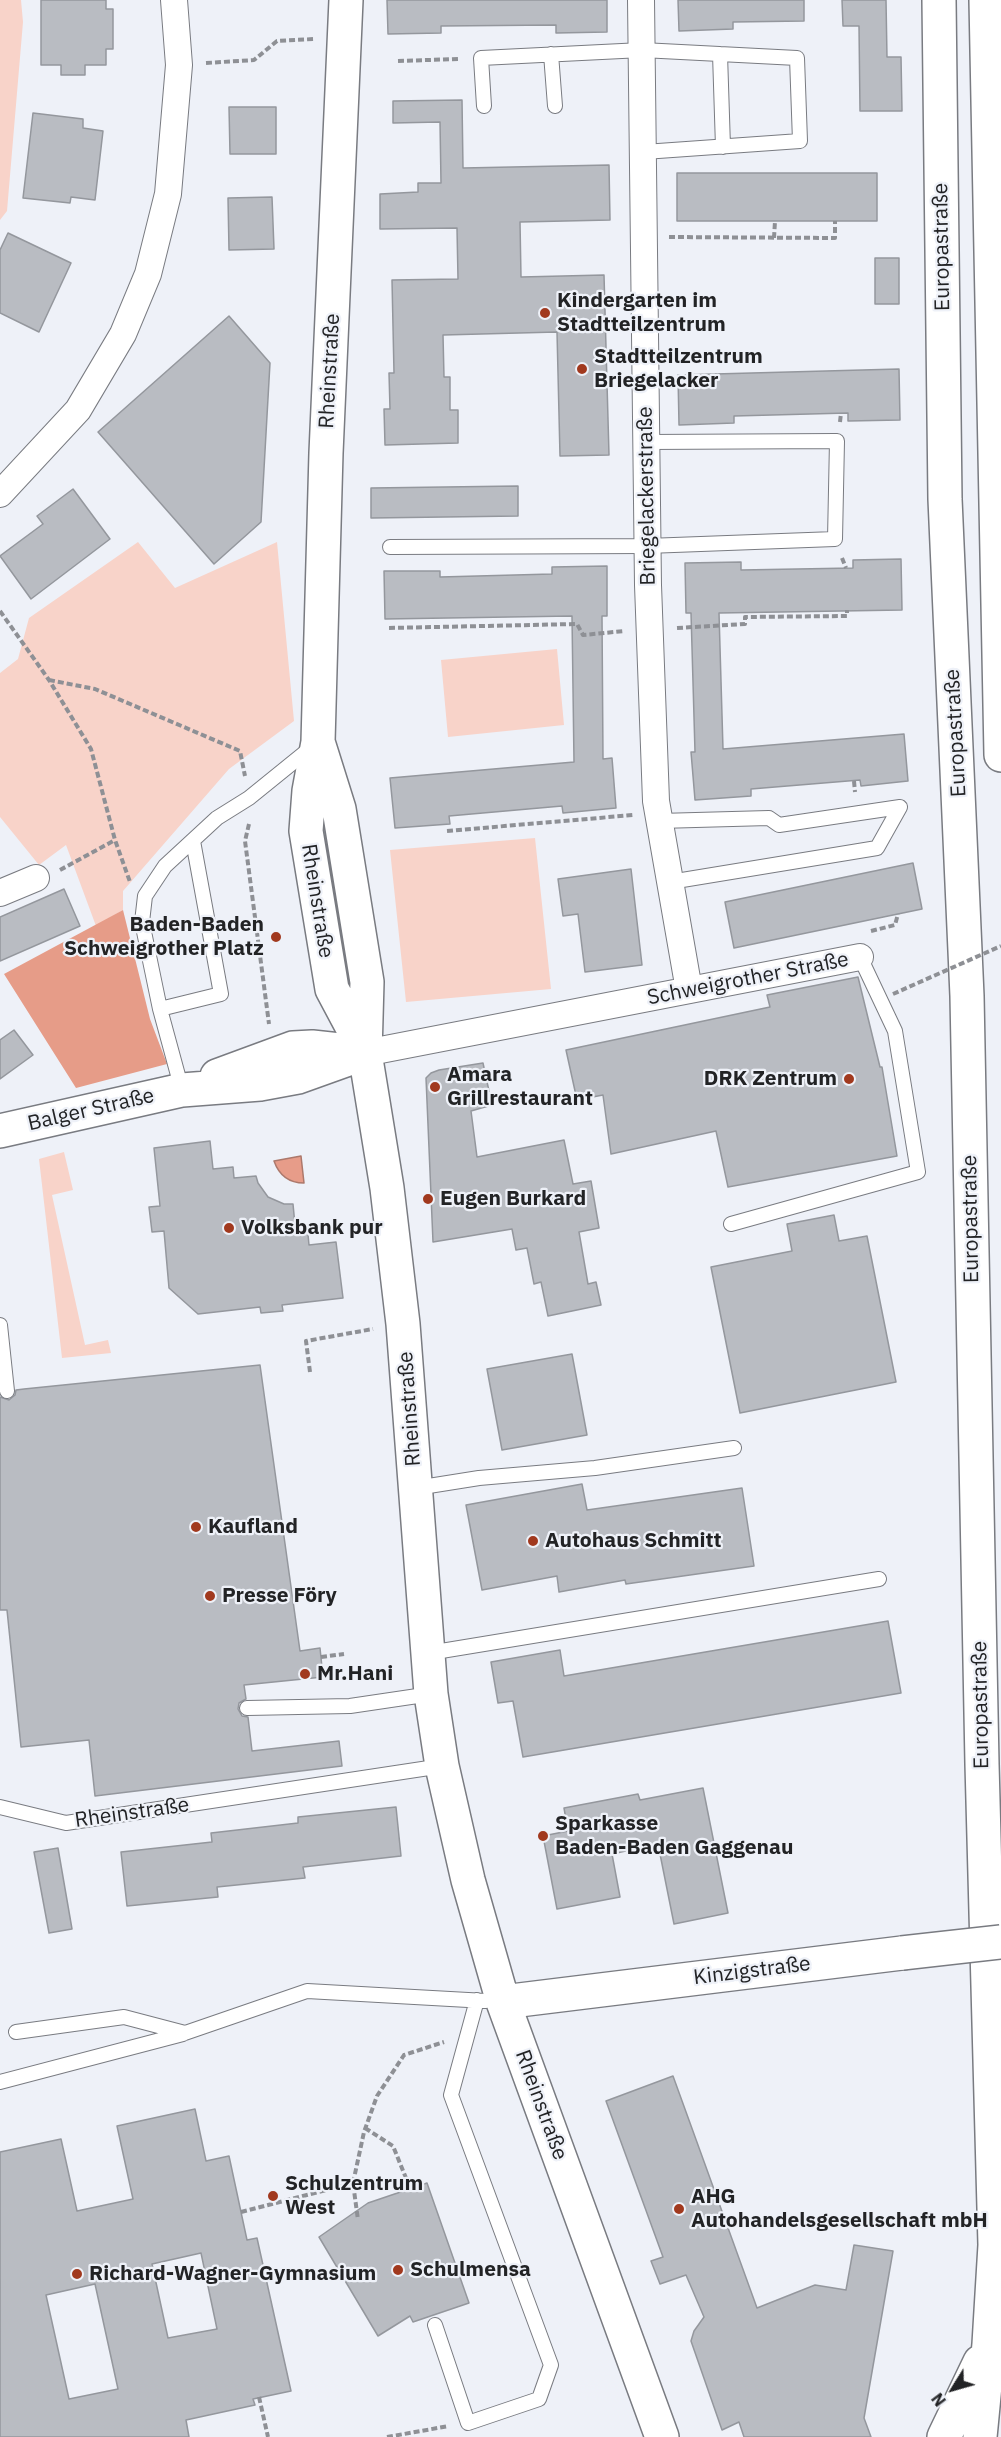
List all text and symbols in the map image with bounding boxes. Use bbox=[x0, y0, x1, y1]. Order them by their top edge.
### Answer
street label: Europastraße bbox=[928, 183, 956, 311]
place label: Kindergarten im Stadtteilzentrum bbox=[557, 288, 726, 338]
marker: Kindergarten im Stadtteilzentrum bbox=[538, 306, 552, 320]
street label: Rheinstraße bbox=[314, 313, 346, 429]
place label: Stadtteilzentrum Briegelacker bbox=[594, 344, 763, 394]
marker: Stadtteilzentrum Briegelacker bbox=[575, 362, 589, 376]
street label: Briegelackerstraße bbox=[633, 406, 661, 586]
street label: Europastraße bbox=[940, 668, 972, 798]
street label: Rheinstraße bbox=[296, 842, 338, 960]
place label: Baden-Baden Schweigrother Platz bbox=[64, 912, 264, 962]
marker: Baden-Baden Schweigrother Platz bbox=[269, 930, 283, 944]
street label: Schweigrother Straße bbox=[645, 947, 851, 1011]
place label: Amara Grillrestaurant bbox=[447, 1062, 593, 1112]
place label: DRK Zentrum bbox=[704, 1066, 837, 1092]
marker: DRK Zentrum bbox=[842, 1072, 856, 1086]
marker: Amara Grillrestaurant bbox=[428, 1080, 442, 1094]
street label: Balger Straße bbox=[25, 1083, 157, 1137]
street label: Europastraße bbox=[957, 1155, 985, 1283]
place label: Eugen Burkard bbox=[440, 1186, 586, 1212]
marker: Eugen Burkard bbox=[421, 1192, 435, 1206]
place label: Volksbank pur bbox=[241, 1215, 383, 1241]
marker: Volksbank pur bbox=[222, 1221, 236, 1235]
street label: Rheinstraße bbox=[393, 1351, 427, 1467]
place label: Kaufland bbox=[208, 1514, 298, 1540]
marker: Kaufland bbox=[189, 1520, 203, 1534]
place label: Autohaus Schmitt bbox=[545, 1528, 721, 1554]
marker: Autohaus Schmitt bbox=[526, 1534, 540, 1548]
place label: Presse Föry bbox=[222, 1583, 337, 1609]
marker: Presse Föry bbox=[203, 1589, 217, 1603]
street label: Europastraße bbox=[967, 1641, 995, 1769]
place label: Mr.Hani bbox=[317, 1661, 393, 1687]
marker: Mr.Hani bbox=[298, 1667, 312, 1681]
street label: Rheinstraße bbox=[73, 1792, 191, 1834]
place label: Sparkasse Baden-Baden Gaggenau bbox=[555, 1811, 794, 1861]
marker: Sparkasse Baden-Baden Gaggenau bbox=[536, 1829, 550, 1843]
street label: Kinzigstraße bbox=[692, 1951, 812, 1991]
street label: Rheinstraße bbox=[509, 2047, 573, 2163]
place label: Schulzentrum West bbox=[285, 2171, 423, 2221]
place label: AHG Autohandelsgesellschaft mbH bbox=[691, 2184, 988, 2234]
marker: Schulzentrum West bbox=[266, 2189, 280, 2203]
marker: AHG Autohandelsgesellschaft mbH bbox=[672, 2202, 686, 2216]
place label: Schulmensa bbox=[410, 2257, 531, 2283]
place label: Richard-Wagner-Gymnasium bbox=[89, 2261, 376, 2287]
marker: Schulmensa bbox=[391, 2263, 405, 2277]
marker: Richard-Wagner-Gymnasium bbox=[70, 2267, 84, 2281]
north arrow bbox=[923, 2359, 983, 2419]
text: N bbox=[927, 2389, 950, 2410]

